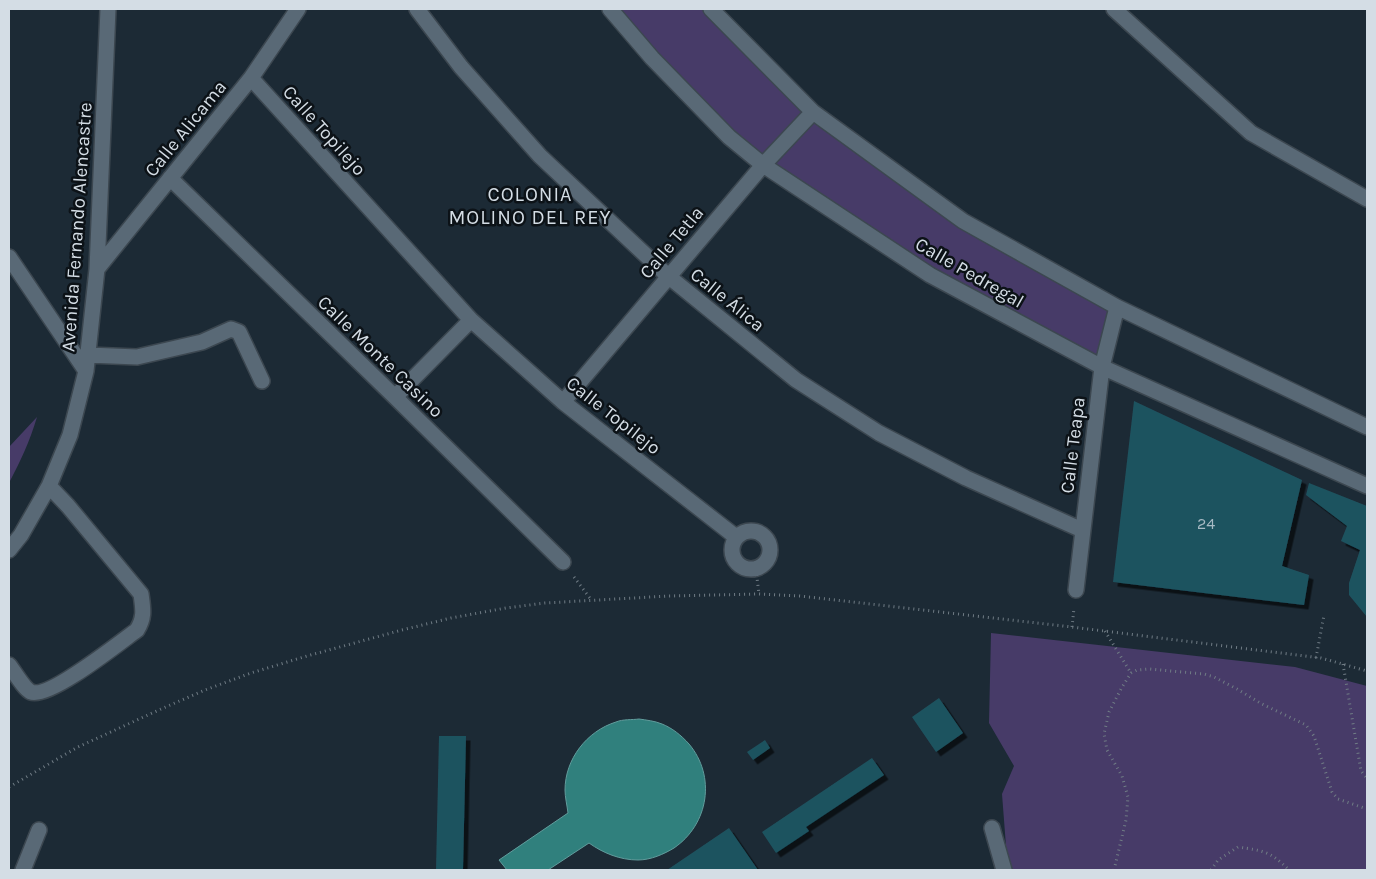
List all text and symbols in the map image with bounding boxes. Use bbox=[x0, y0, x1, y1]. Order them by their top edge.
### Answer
street label: Calle Alicama bbox=[140, 76, 231, 181]
street label: Calle Topilejo bbox=[278, 81, 370, 180]
street label: Avenida Fernando Alencastre bbox=[57, 101, 97, 353]
district label: COLONIA MOLINO DEL REY bbox=[448, 183, 612, 229]
street label: Calle Tetla bbox=[635, 202, 708, 283]
street label: Calle Pedregal bbox=[911, 233, 1028, 313]
street label: Calle Álica bbox=[686, 262, 770, 336]
street label: Calle Monte Casino bbox=[313, 291, 448, 422]
street label: Calle Topilejo bbox=[562, 372, 665, 459]
street label: Calle Teapa bbox=[1056, 396, 1090, 495]
house number: 24 bbox=[1197, 514, 1215, 533]

